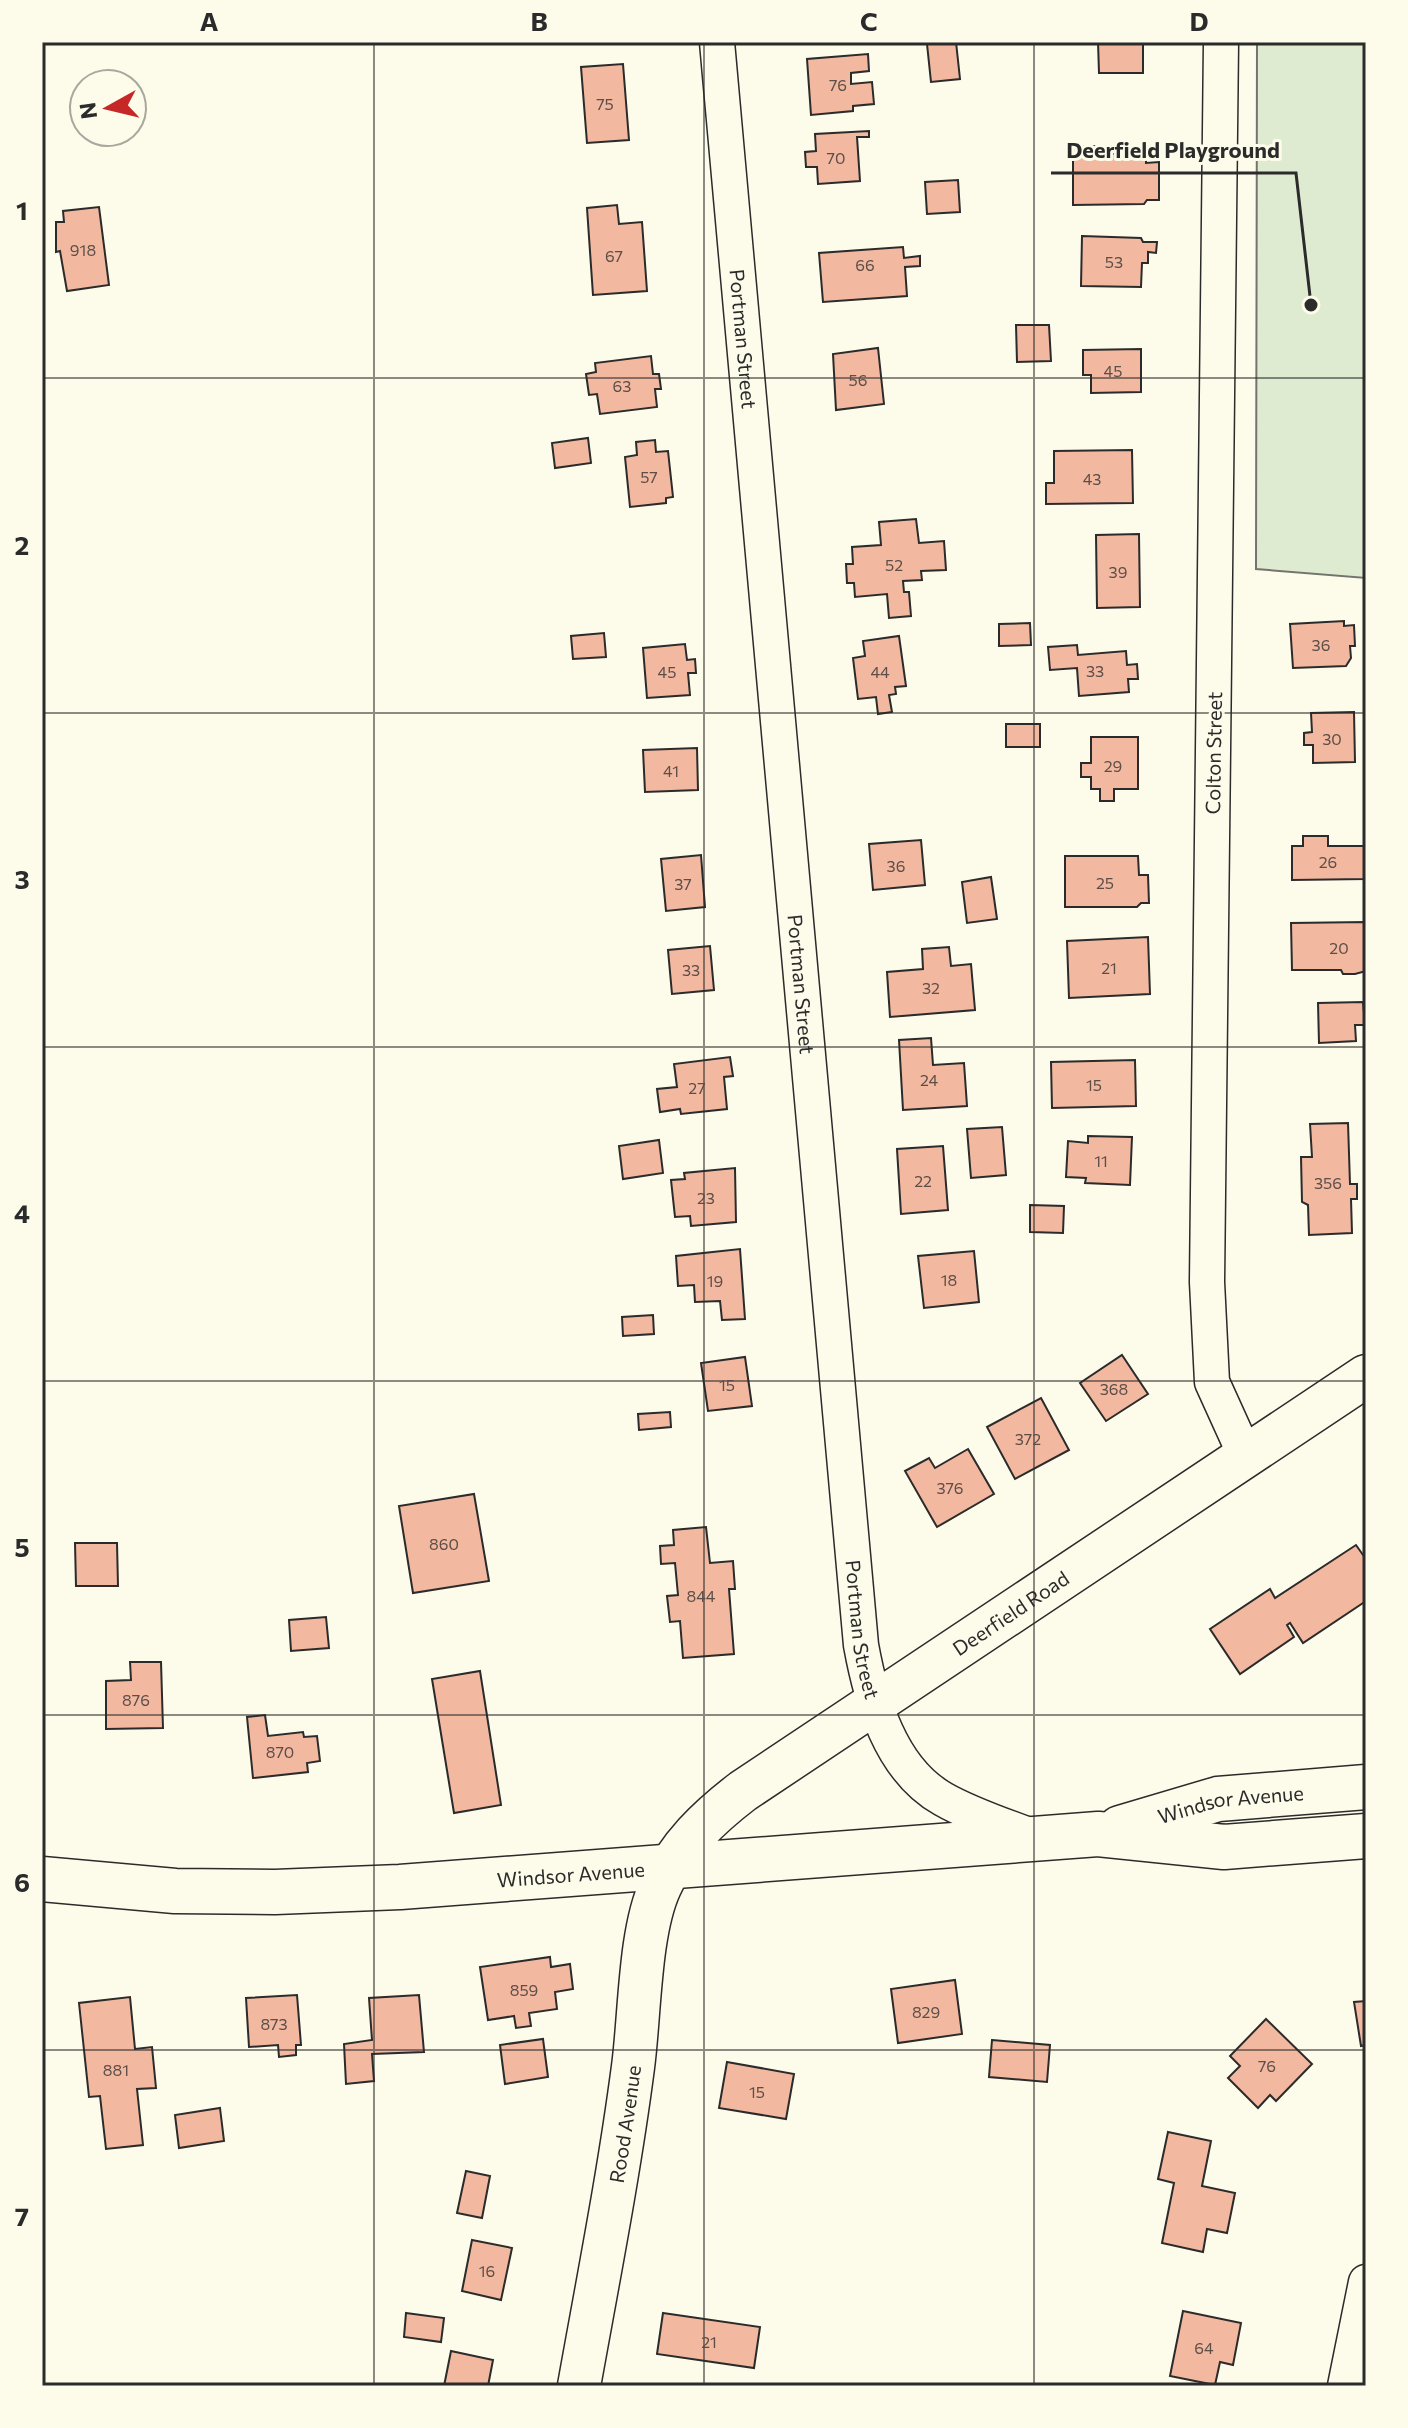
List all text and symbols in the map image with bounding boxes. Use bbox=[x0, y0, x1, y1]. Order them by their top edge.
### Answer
text: A bbox=[200, 5, 219, 36]
text: B bbox=[530, 5, 548, 36]
text: C bbox=[860, 5, 878, 36]
text: D bbox=[1189, 5, 1209, 36]
north arrow bbox=[68, 68, 148, 148]
house number: 76 bbox=[829, 75, 847, 94]
house number: 75 bbox=[596, 94, 614, 113]
text: N bbox=[73, 101, 102, 121]
callout: Deerfield Playground bbox=[1051, 127, 1296, 173]
text: Deerfield Playground bbox=[1066, 136, 1280, 163]
house number: 70 bbox=[827, 148, 845, 167]
text: 1 bbox=[16, 194, 28, 225]
house number: 918 bbox=[70, 240, 96, 259]
house number: 67 bbox=[605, 246, 623, 265]
house number: 53 bbox=[1105, 252, 1123, 271]
house number: 66 bbox=[855, 255, 875, 274]
street label: Portman Street bbox=[725, 268, 762, 410]
house number: 45 bbox=[1104, 361, 1122, 380]
house number: 56 bbox=[849, 370, 867, 389]
house number: 63 bbox=[613, 376, 631, 395]
house number: 57 bbox=[640, 467, 658, 486]
house number: 43 bbox=[1083, 469, 1101, 488]
text: 2 bbox=[15, 529, 29, 560]
house number: 52 bbox=[885, 555, 903, 574]
house number: 39 bbox=[1109, 562, 1127, 581]
house number: 36 bbox=[1312, 635, 1330, 654]
house number: 33 bbox=[1086, 661, 1104, 680]
house number: 45 bbox=[658, 662, 676, 681]
house number: 44 bbox=[870, 662, 890, 681]
street label: Colton Street bbox=[1200, 692, 1226, 814]
house number: 30 bbox=[1322, 729, 1342, 748]
house number: 29 bbox=[1104, 756, 1122, 775]
house number: 41 bbox=[663, 761, 679, 780]
house number: 26 bbox=[1319, 852, 1337, 871]
house number: 36 bbox=[887, 856, 905, 875]
text: 3 bbox=[14, 863, 30, 894]
house number: 25 bbox=[1096, 873, 1114, 892]
house number: 37 bbox=[674, 874, 692, 893]
street label: Portman Street bbox=[783, 913, 820, 1055]
house number: 20 bbox=[1329, 938, 1349, 957]
house number: 21 bbox=[1101, 958, 1117, 977]
house number: 33 bbox=[682, 960, 700, 979]
house number: 32 bbox=[922, 978, 940, 997]
house number: 24 bbox=[920, 1070, 938, 1089]
house number: 15 bbox=[1086, 1075, 1102, 1094]
house number: 27 bbox=[688, 1078, 706, 1097]
house number: 11 bbox=[1094, 1151, 1108, 1170]
house number: 22 bbox=[914, 1171, 932, 1190]
house number: 356 bbox=[1314, 1173, 1342, 1192]
house number: 23 bbox=[697, 1188, 715, 1207]
text: 4 bbox=[14, 1197, 30, 1228]
house number: 18 bbox=[941, 1270, 957, 1289]
house number: 19 bbox=[707, 1271, 723, 1290]
house number: 15 bbox=[719, 1375, 735, 1394]
house number: 368 bbox=[1100, 1379, 1128, 1398]
house number: 372 bbox=[1015, 1429, 1041, 1448]
house number: 376 bbox=[936, 1478, 964, 1497]
text: 5 bbox=[14, 1531, 30, 1562]
house number: 860 bbox=[429, 1534, 459, 1553]
street label: Portman Street bbox=[841, 1559, 885, 1702]
street label: Deerfield Road bbox=[948, 1565, 1073, 1660]
house number: 844 bbox=[687, 1586, 716, 1605]
house number: 876 bbox=[122, 1690, 150, 1709]
house number: 870 bbox=[266, 1742, 294, 1761]
street label: Windsor Avenue bbox=[1155, 1780, 1305, 1828]
street label: Windsor Avenue bbox=[496, 1856, 646, 1892]
text: 6 bbox=[14, 1866, 30, 1897]
house number: 859 bbox=[510, 1980, 538, 1999]
house number: 829 bbox=[912, 2002, 940, 2021]
house number: 873 bbox=[260, 2014, 288, 2033]
house number: 76 bbox=[1258, 2056, 1276, 2075]
house number: 881 bbox=[103, 2060, 129, 2079]
street label: Rood Avenue bbox=[604, 2064, 645, 2185]
house number: 15 bbox=[749, 2082, 765, 2101]
text: 7 bbox=[15, 2200, 29, 2231]
house number: 16 bbox=[479, 2261, 495, 2280]
house number: 21 bbox=[701, 2332, 717, 2351]
house number: 64 bbox=[1194, 2338, 1214, 2357]

